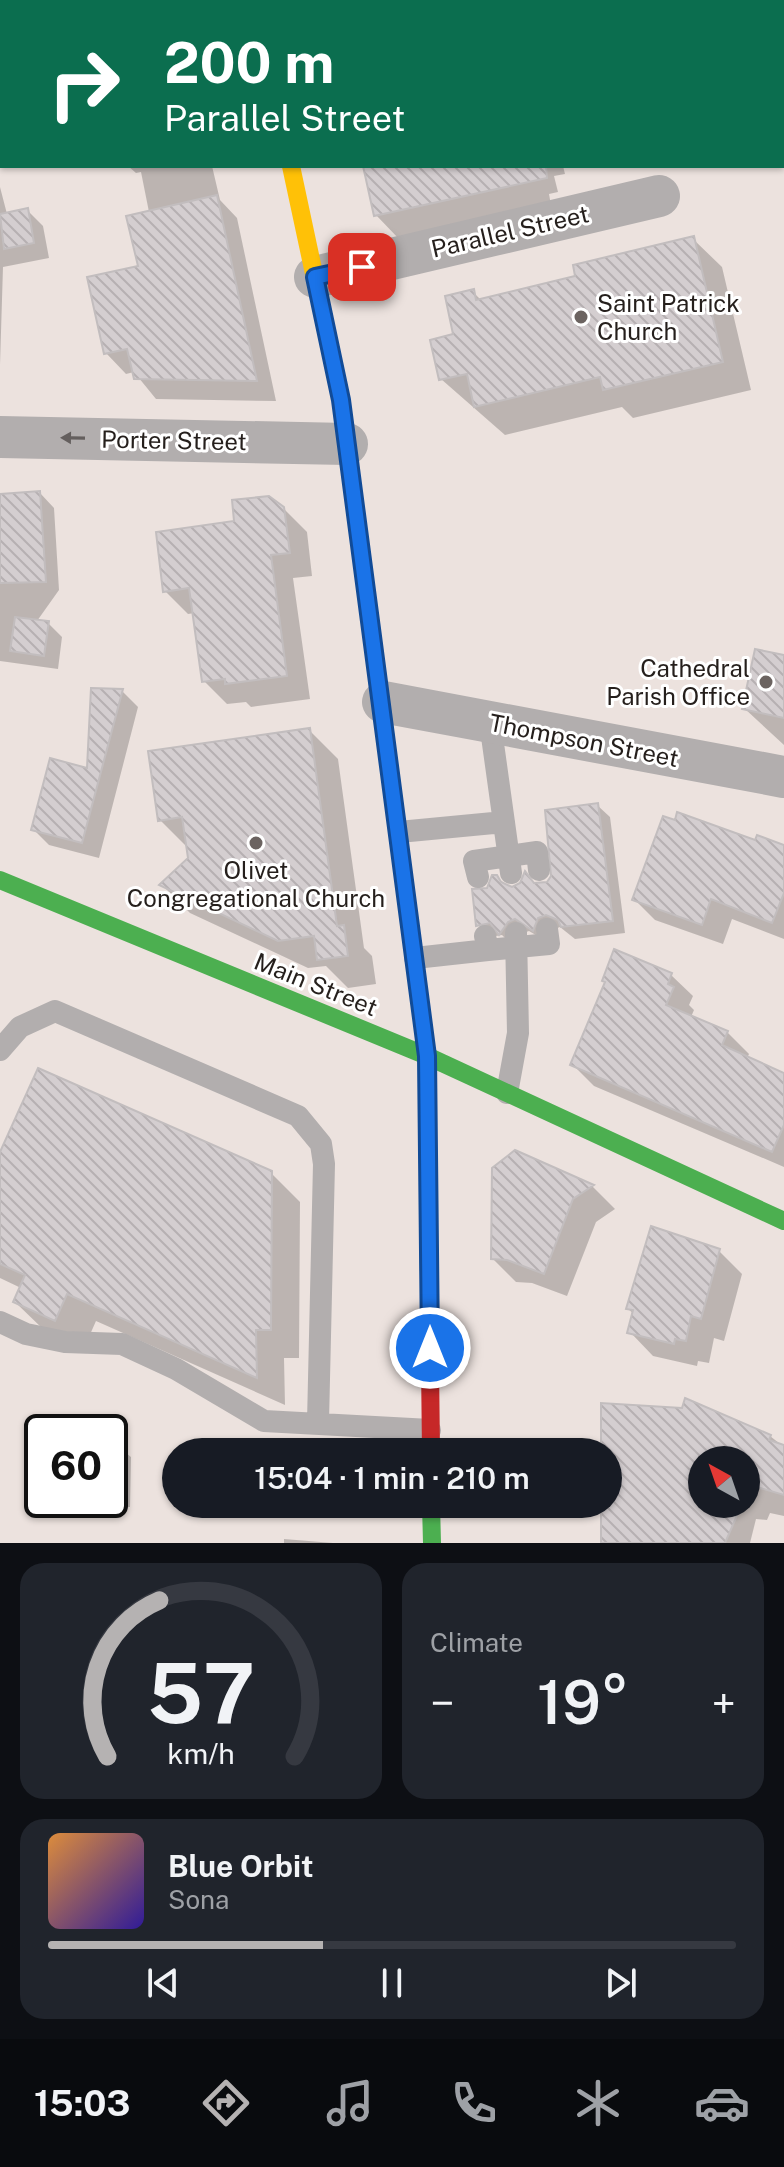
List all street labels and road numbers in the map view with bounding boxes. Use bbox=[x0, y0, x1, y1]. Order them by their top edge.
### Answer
street label: Parallel Street bbox=[428, 199, 592, 263]
street label: Porter Street bbox=[101, 425, 247, 455]
street label: Thompson Street bbox=[487, 708, 681, 772]
street label: Main Street bbox=[250, 947, 382, 1021]

